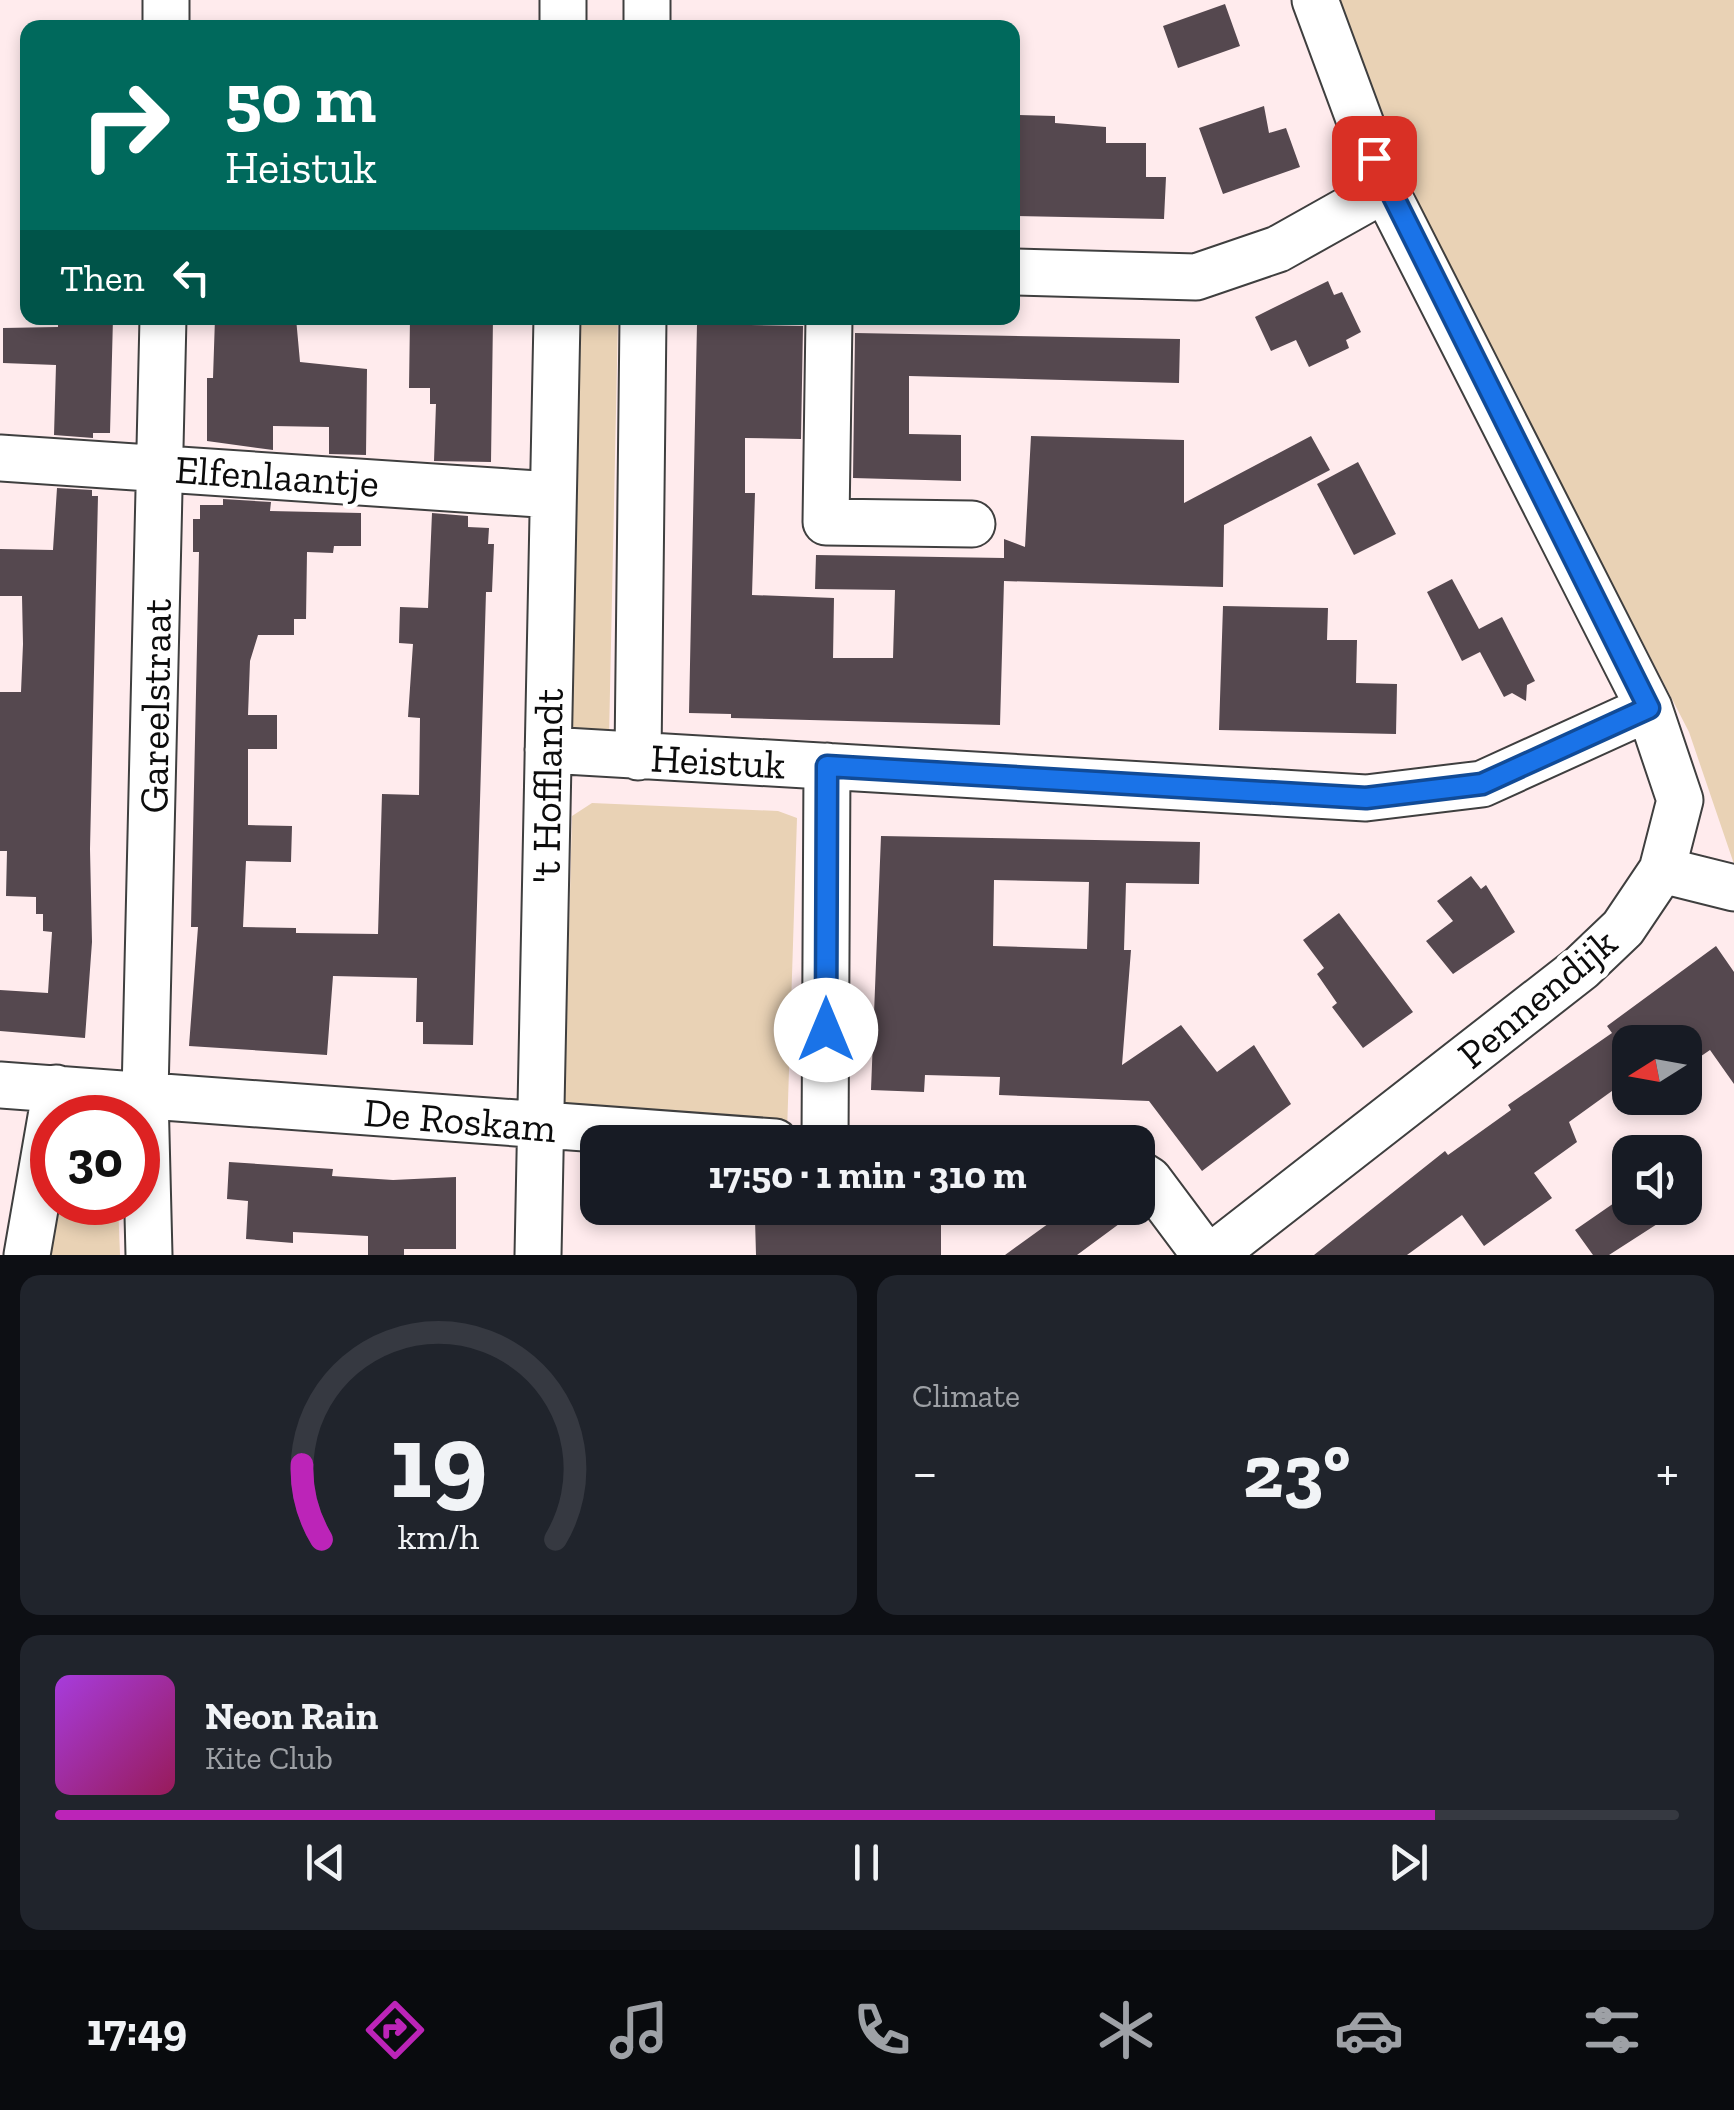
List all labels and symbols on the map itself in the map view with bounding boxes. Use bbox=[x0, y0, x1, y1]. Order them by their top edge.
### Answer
pin bbox=[1332, 116, 1417, 201]
street label: Elfenlaantje bbox=[173, 445, 381, 507]
street label: Gareelstraat bbox=[129, 598, 181, 814]
street label: 't Hofflandt bbox=[521, 688, 573, 884]
street label: Heistuk bbox=[649, 734, 787, 789]
street label: Pennendijk bbox=[1448, 918, 1626, 1078]
position arrow bbox=[774, 978, 878, 1082]
north arrow bbox=[1612, 1025, 1702, 1115]
street label: De Roskam bbox=[362, 1088, 559, 1152]
speed limit sign: 30 bbox=[30, 1095, 160, 1225]

